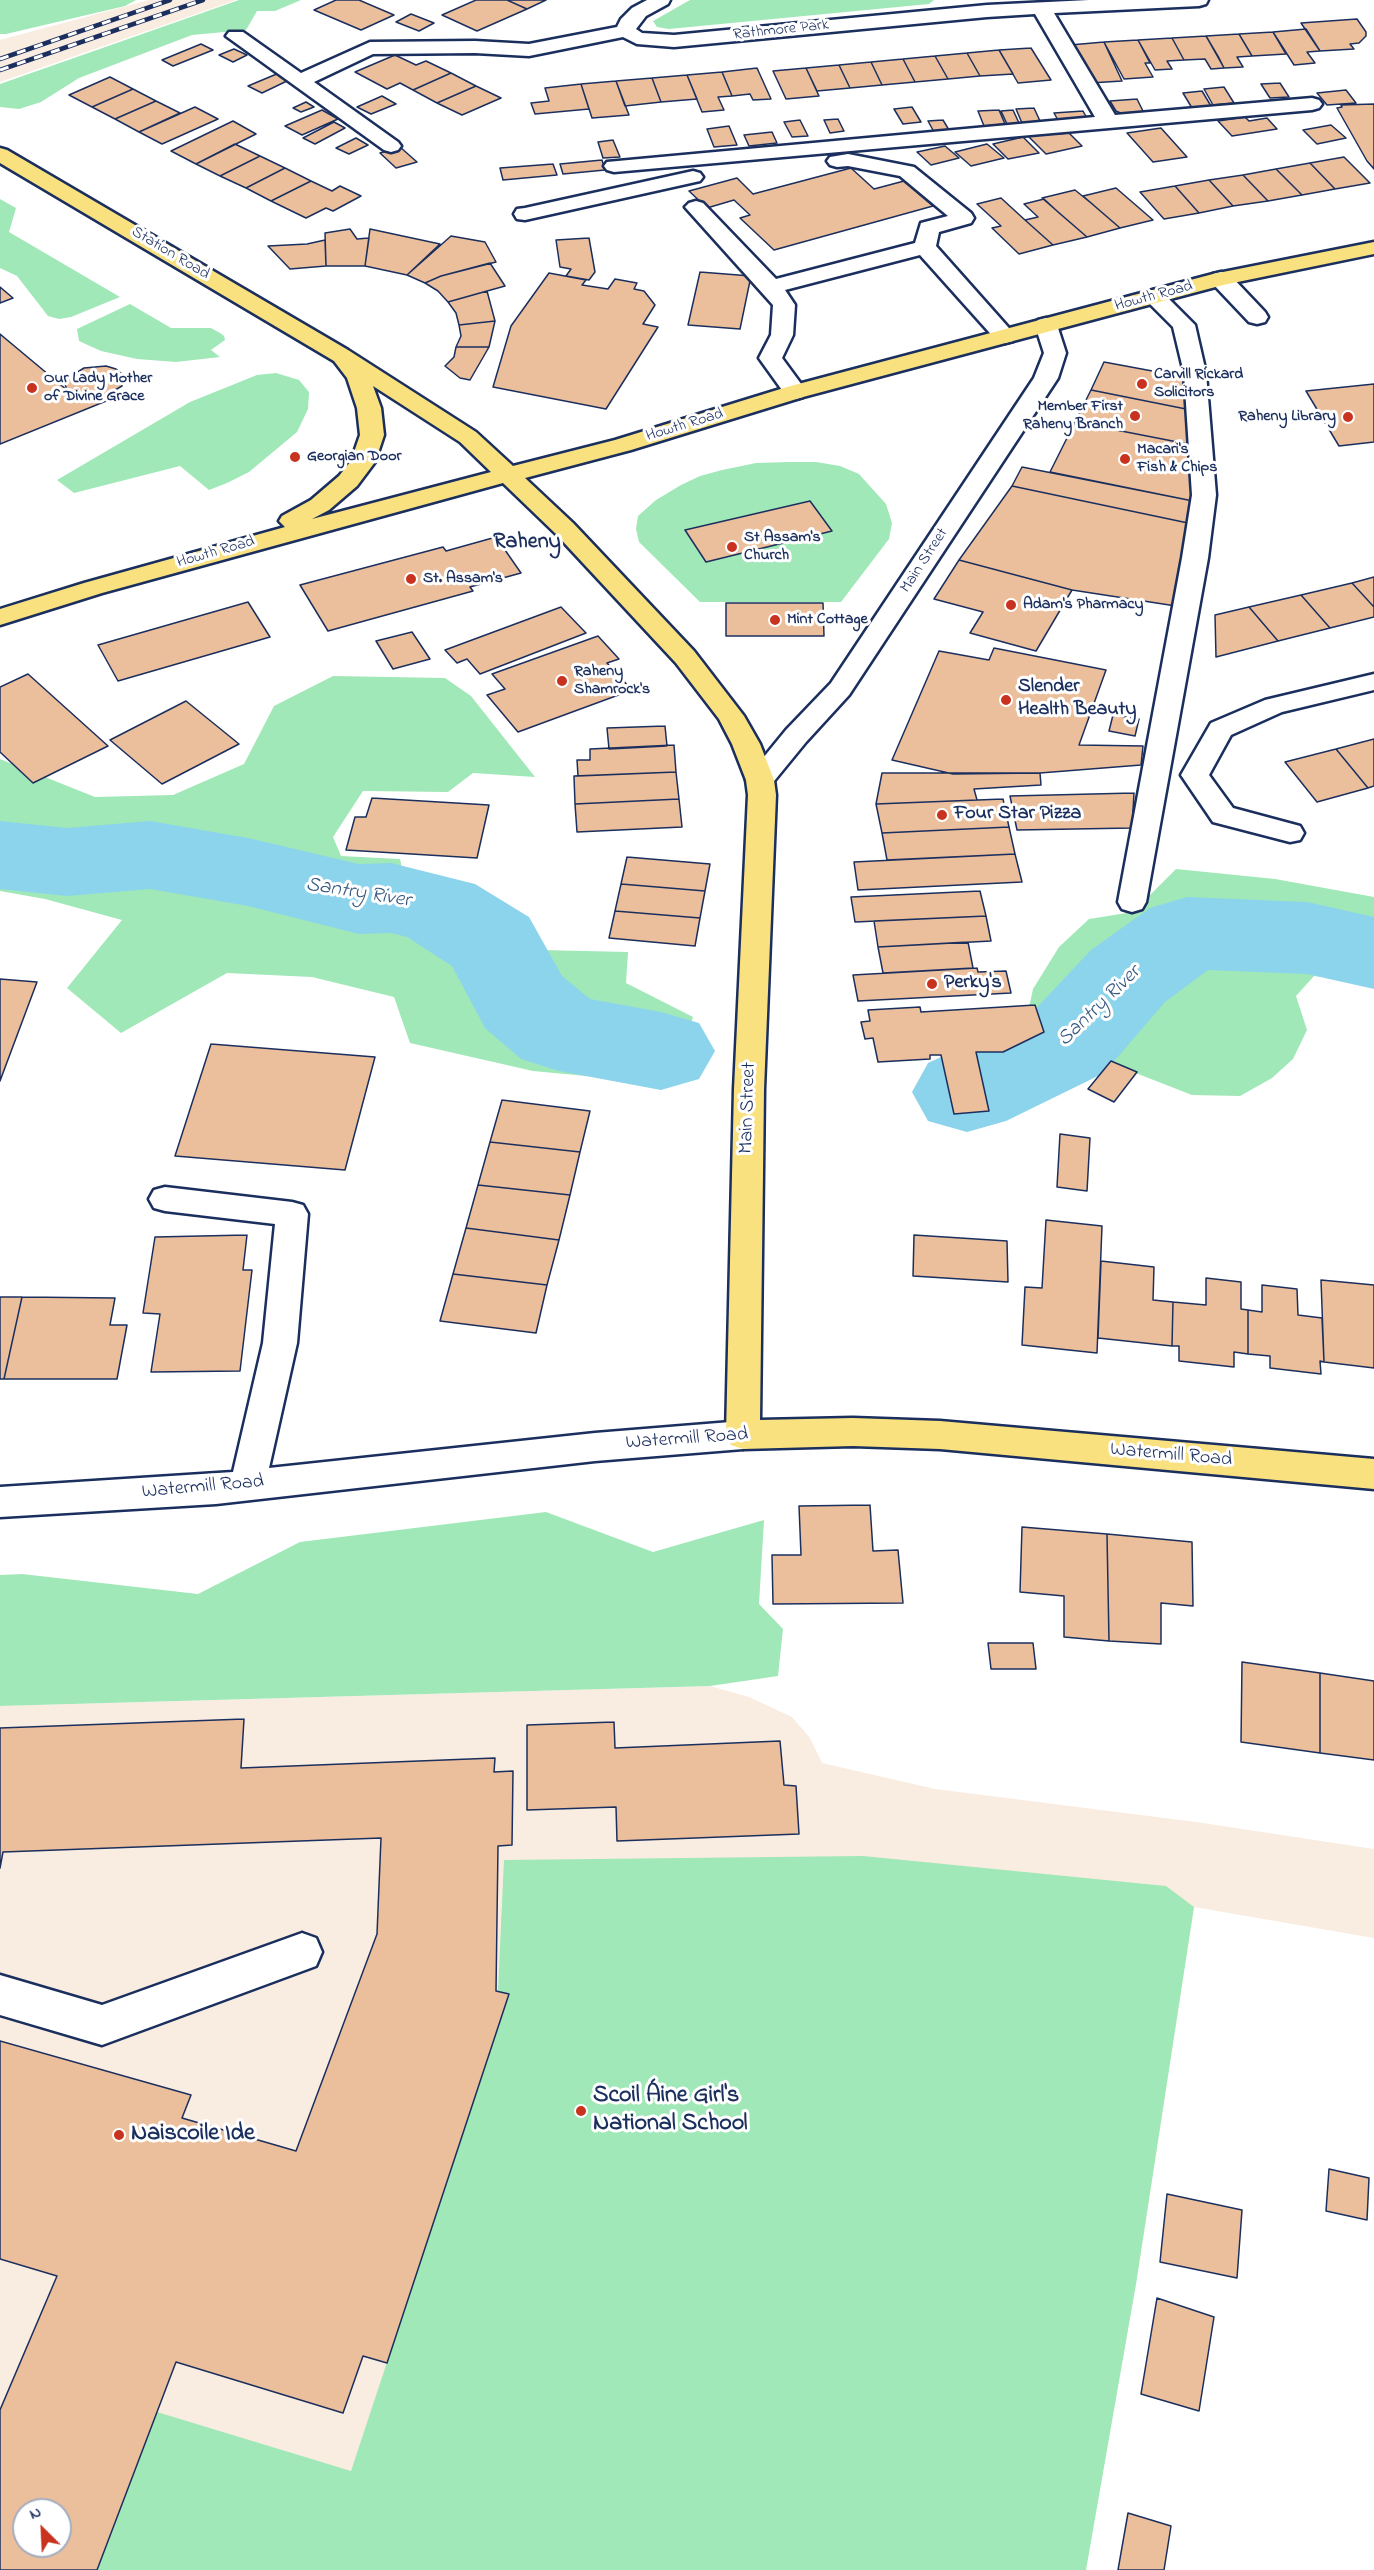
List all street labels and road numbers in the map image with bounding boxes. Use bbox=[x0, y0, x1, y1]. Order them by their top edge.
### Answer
street label: Rathmore Park bbox=[732, 16, 830, 46]
street label: Station Road bbox=[128, 223, 212, 285]
street label: Howth Road bbox=[1113, 277, 1195, 317]
street label: Howth Road bbox=[644, 405, 726, 447]
street label: Main Street bbox=[897, 525, 953, 597]
street label: Howth Road bbox=[175, 533, 257, 573]
street label: Main Street bbox=[735, 1062, 763, 1154]
street label: Watermill Road bbox=[625, 1424, 749, 1456]
street label: Watermill Road bbox=[1109, 1439, 1233, 1473]
street label: Watermill Road bbox=[141, 1471, 265, 1505]

